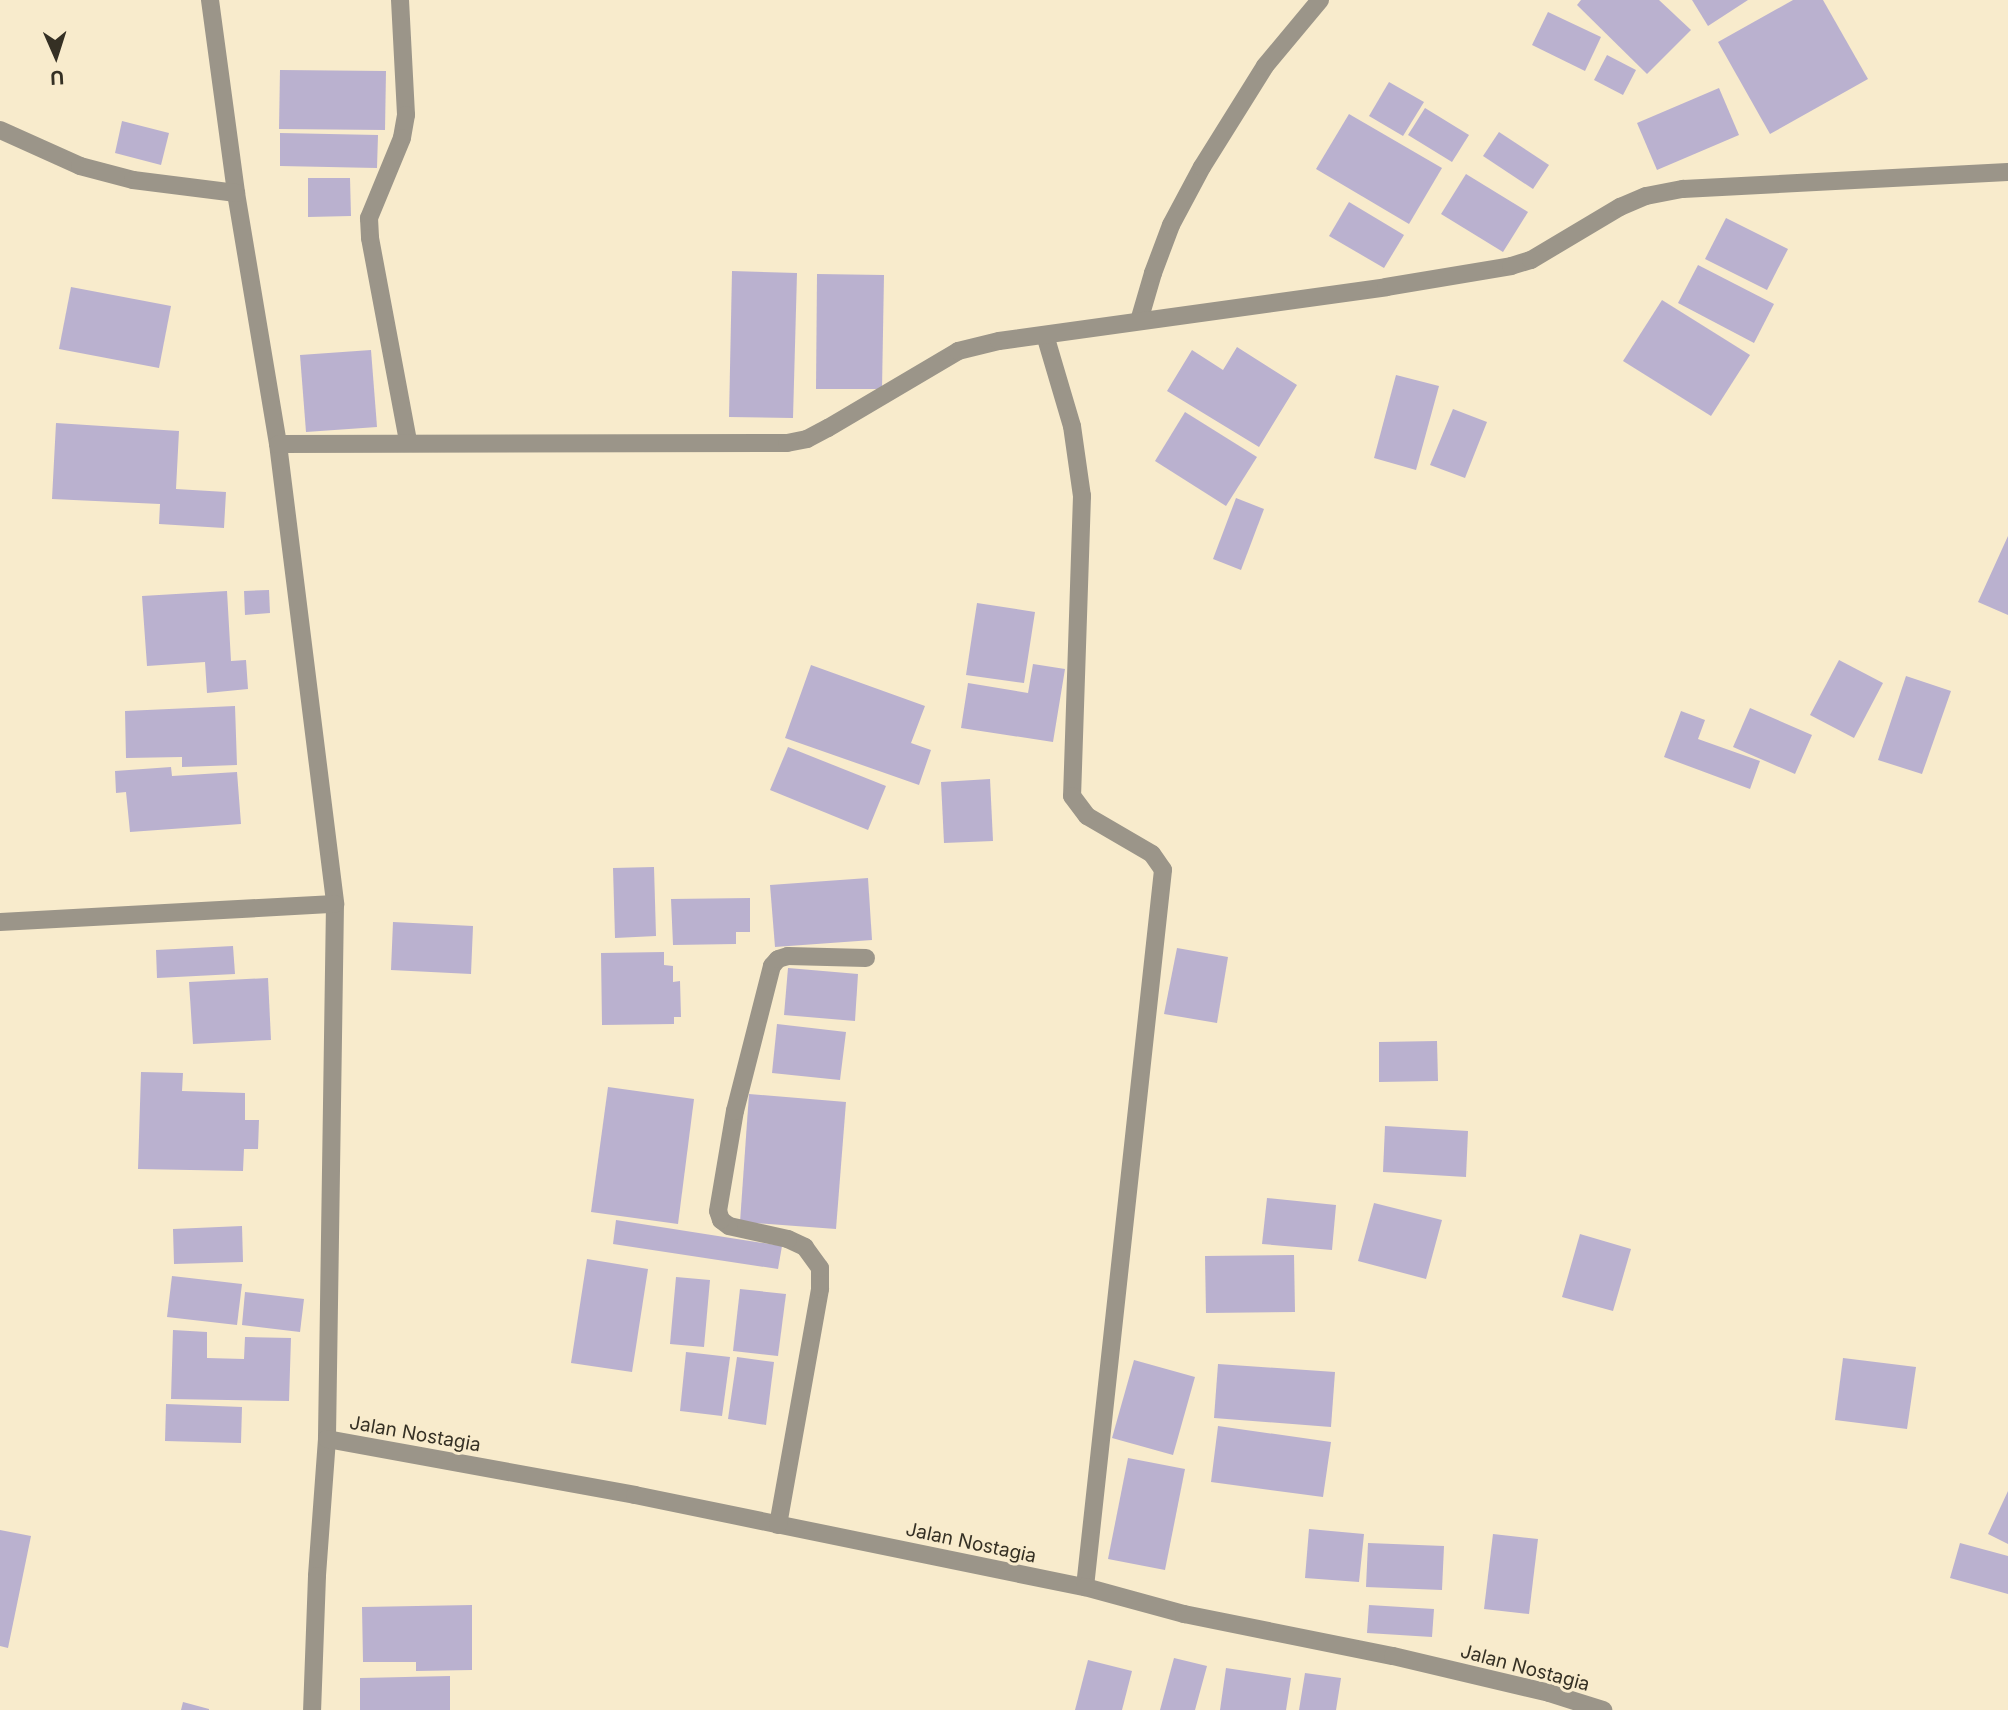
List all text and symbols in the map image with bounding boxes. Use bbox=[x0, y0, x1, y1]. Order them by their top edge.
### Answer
north arrow bbox=[21, 21, 91, 91]
text: U bbox=[50, 66, 65, 89]
street label: Jalan Nostagia bbox=[348, 1411, 482, 1457]
street label: Jalan Nostagia bbox=[904, 1518, 1038, 1568]
street label: Jalan Nostagia bbox=[1458, 1640, 1592, 1696]

